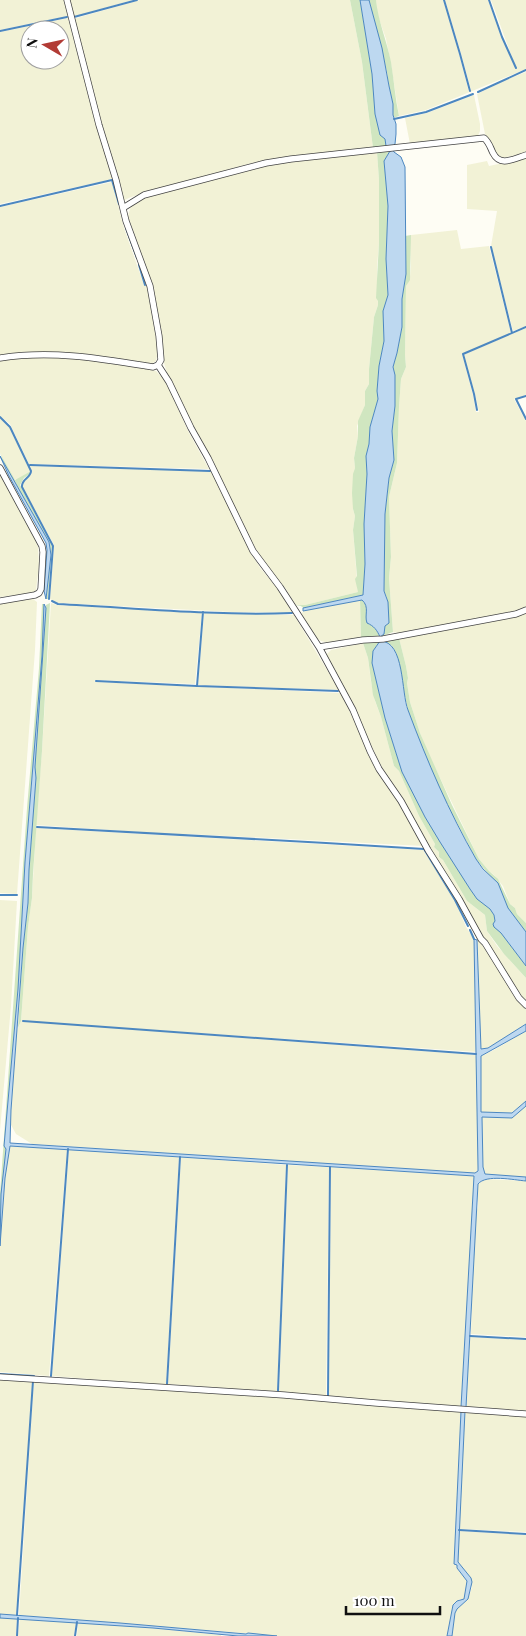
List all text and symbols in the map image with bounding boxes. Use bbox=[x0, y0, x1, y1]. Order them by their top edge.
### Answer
north arrow bbox=[20, 20, 70, 70]
text: N bbox=[21, 36, 42, 49]
scale bar bbox=[346, 1584, 440, 1616]
text: 100 m bbox=[354, 1590, 395, 1610]

